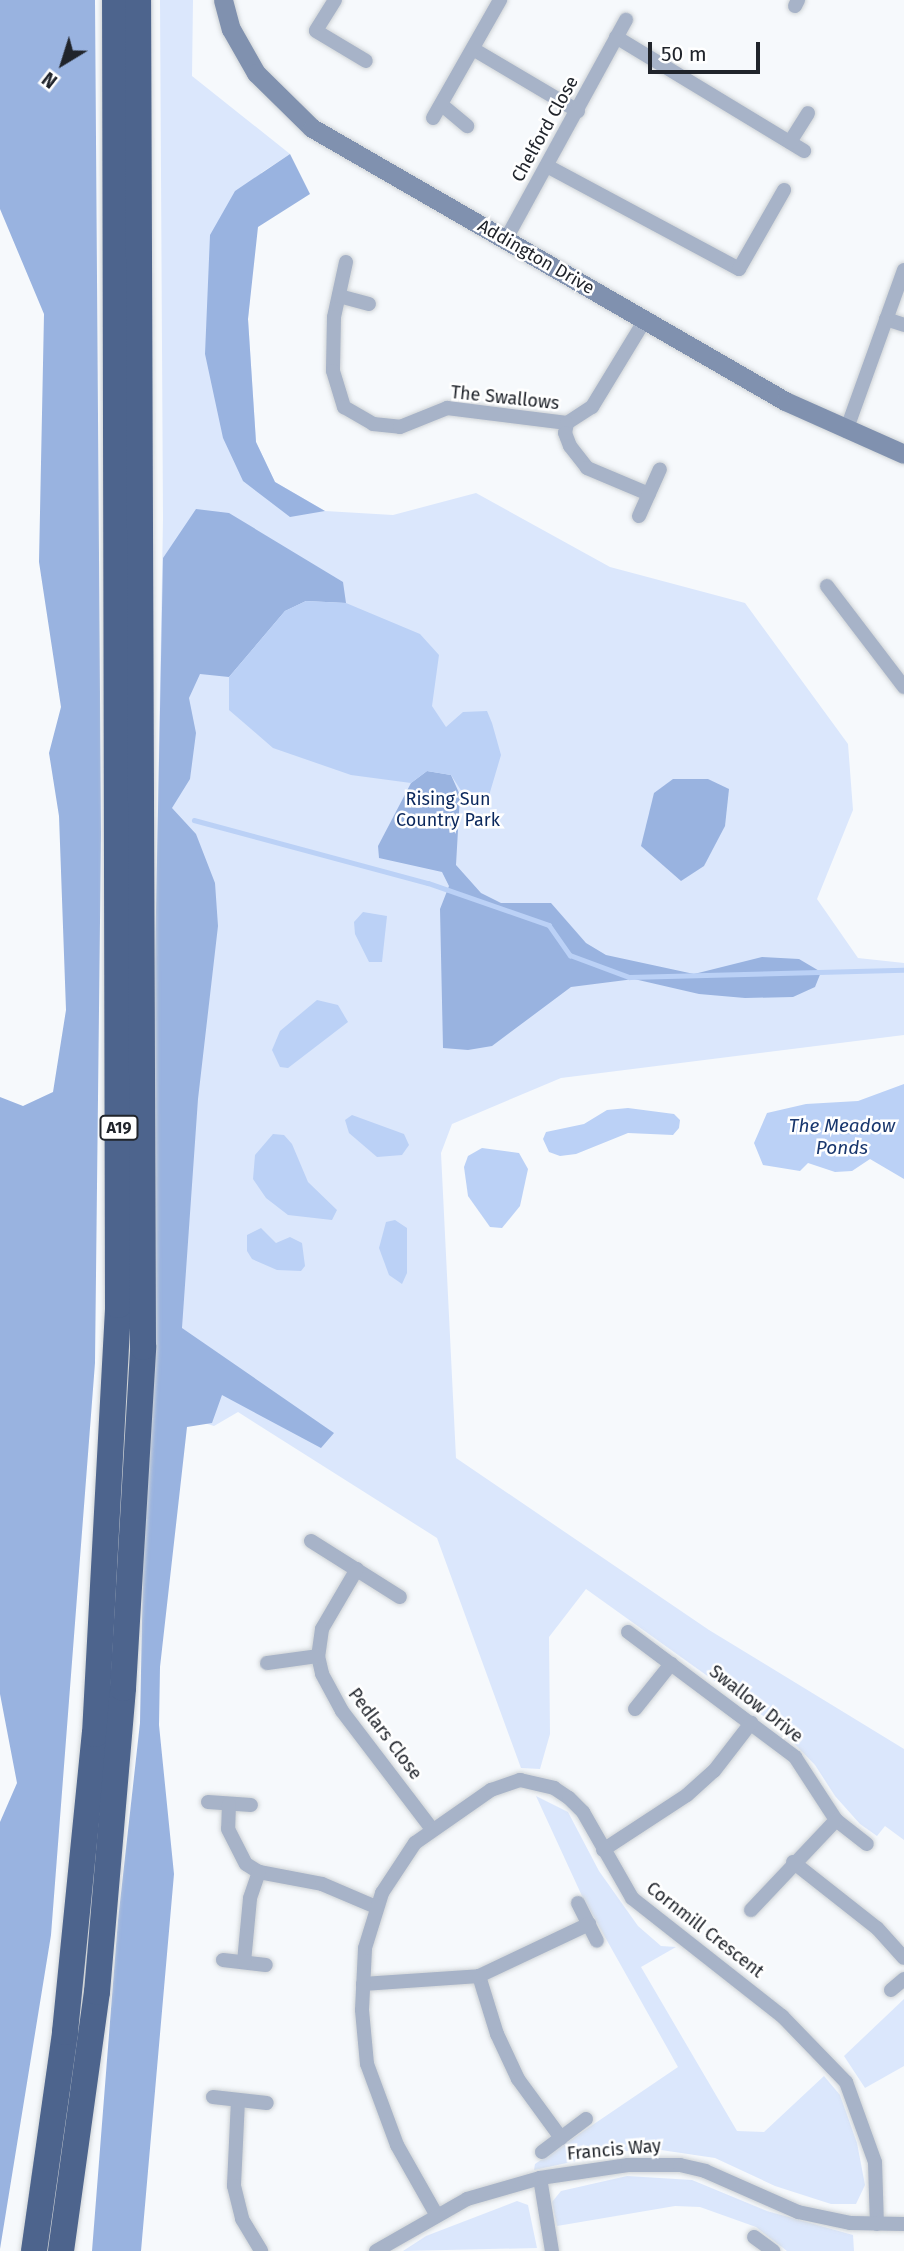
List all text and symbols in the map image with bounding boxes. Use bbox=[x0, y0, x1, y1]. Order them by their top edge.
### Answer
north arrow bbox=[28, 28, 98, 98]
scale bar bbox=[652, 28, 764, 72]
text: 50 m bbox=[661, 41, 707, 67]
text: N bbox=[38, 67, 62, 93]
street label: Chelford Close bbox=[507, 72, 583, 186]
street label: Addington Drive bbox=[474, 215, 598, 299]
street label: The Swallows bbox=[450, 382, 560, 414]
park label: Rising Sun Country Park bbox=[396, 789, 500, 832]
water label: The Meadow Ponds bbox=[789, 1115, 895, 1159]
road number: A19 bbox=[98, 1116, 140, 1140]
street label: Swallow Drive bbox=[705, 1661, 807, 1747]
street label: Pedlars Close bbox=[344, 1684, 426, 1784]
street label: Cornmill Crescent bbox=[642, 1877, 768, 1983]
street label: Francis Way bbox=[566, 2135, 662, 2165]

